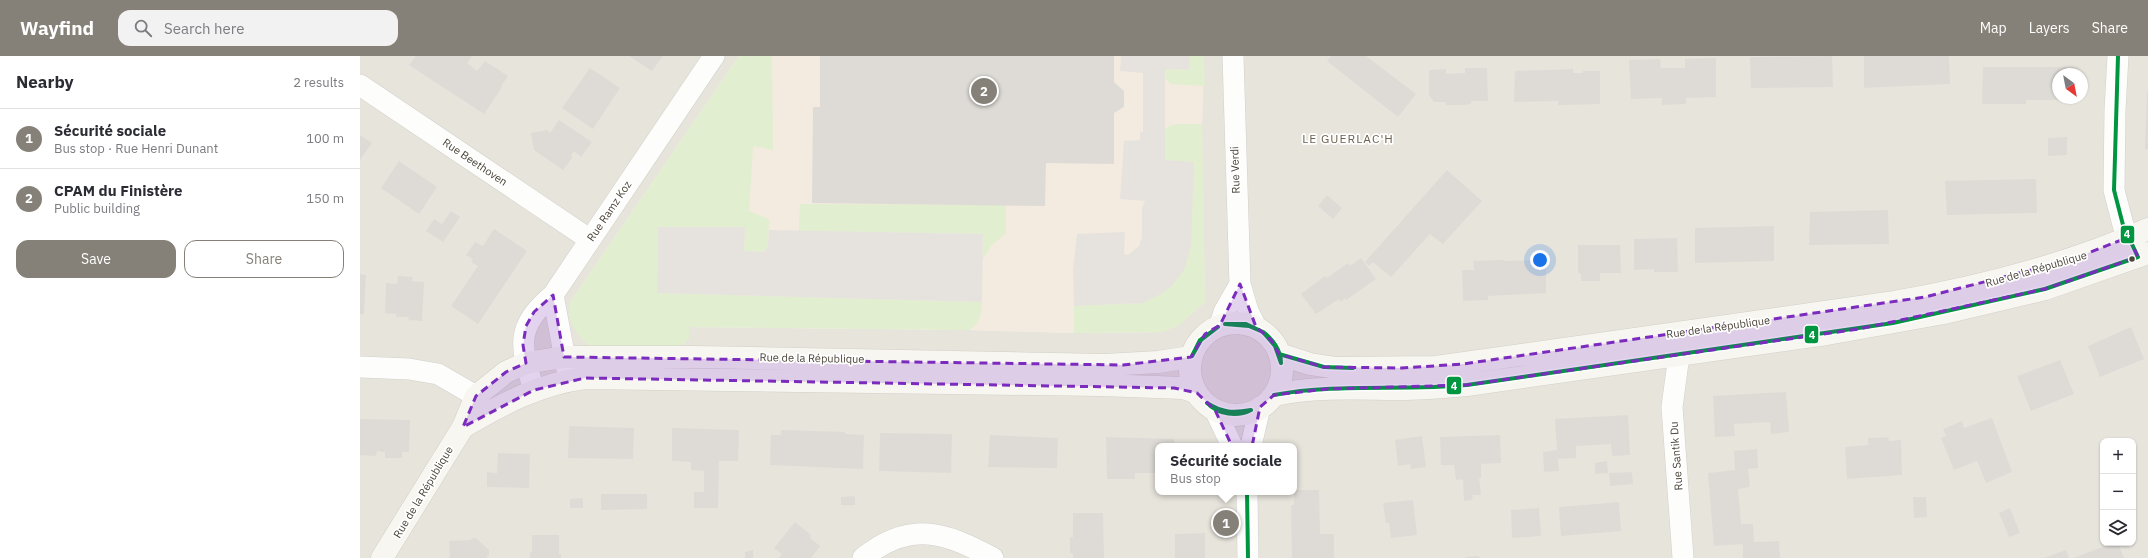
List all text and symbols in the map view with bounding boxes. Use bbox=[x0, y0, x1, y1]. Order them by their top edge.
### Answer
search box bbox=[118, 10, 398, 46]
text: Wayfind bbox=[20, 16, 94, 40]
icon: search bbox=[132, 17, 154, 39]
text: Search here bbox=[164, 19, 244, 38]
text: Map bbox=[1980, 19, 2007, 37]
text: Layers bbox=[2029, 19, 2070, 37]
text: Share bbox=[2092, 19, 2128, 37]
north arrow bbox=[2052, 68, 2088, 104]
text: Nearby bbox=[16, 71, 74, 93]
text: 2 results bbox=[293, 74, 344, 91]
pin: 2 bbox=[971, 76, 997, 106]
text: Sécurité sociale bbox=[54, 121, 166, 140]
text: 1 bbox=[25, 130, 33, 147]
text: 100 m bbox=[306, 130, 344, 147]
district label: LE GUERLAC'H bbox=[1302, 131, 1394, 146]
street label: Rue Beethoven bbox=[440, 135, 510, 189]
text: Bus stop · Rue Henri Dunant bbox=[54, 140, 218, 157]
street label: Rue Verdi bbox=[1227, 146, 1243, 194]
street label: Rue Ramz Koz bbox=[584, 178, 634, 244]
text: CPAM du Finistère bbox=[54, 181, 182, 200]
text: 2 bbox=[25, 190, 33, 207]
text: 150 m bbox=[306, 190, 344, 207]
text: Public building bbox=[54, 200, 140, 217]
line badge: 4 bbox=[2120, 225, 2135, 244]
text: 4 bbox=[2124, 227, 2131, 241]
button: Save bbox=[16, 240, 176, 278]
button: Share bbox=[184, 240, 344, 278]
street label: Rue de la République bbox=[1984, 248, 2088, 290]
your location bbox=[1530, 250, 1550, 270]
unlabelled marker bbox=[2127, 254, 2137, 264]
street label: Rue de la République bbox=[1665, 313, 1771, 341]
line badge: 4 bbox=[1804, 325, 1819, 344]
text: 4 bbox=[1809, 328, 1816, 342]
street label: Rue de la République bbox=[760, 350, 864, 366]
line badge: 4 bbox=[1446, 376, 1462, 395]
text: 4 bbox=[1451, 379, 1458, 393]
street label: Rue Santik Du bbox=[1667, 421, 1685, 491]
map controls bbox=[2100, 438, 2136, 546]
button: + bbox=[2100, 438, 2136, 474]
popup bbox=[1155, 443, 1297, 495]
street label: Rue de la République bbox=[390, 444, 456, 540]
text: Sécurité sociale bbox=[1170, 451, 1282, 470]
text: Bus stop bbox=[1170, 470, 1221, 487]
button: − bbox=[2100, 474, 2136, 510]
pin: 1 bbox=[1213, 508, 1239, 538]
button: layers bbox=[2100, 510, 2136, 546]

